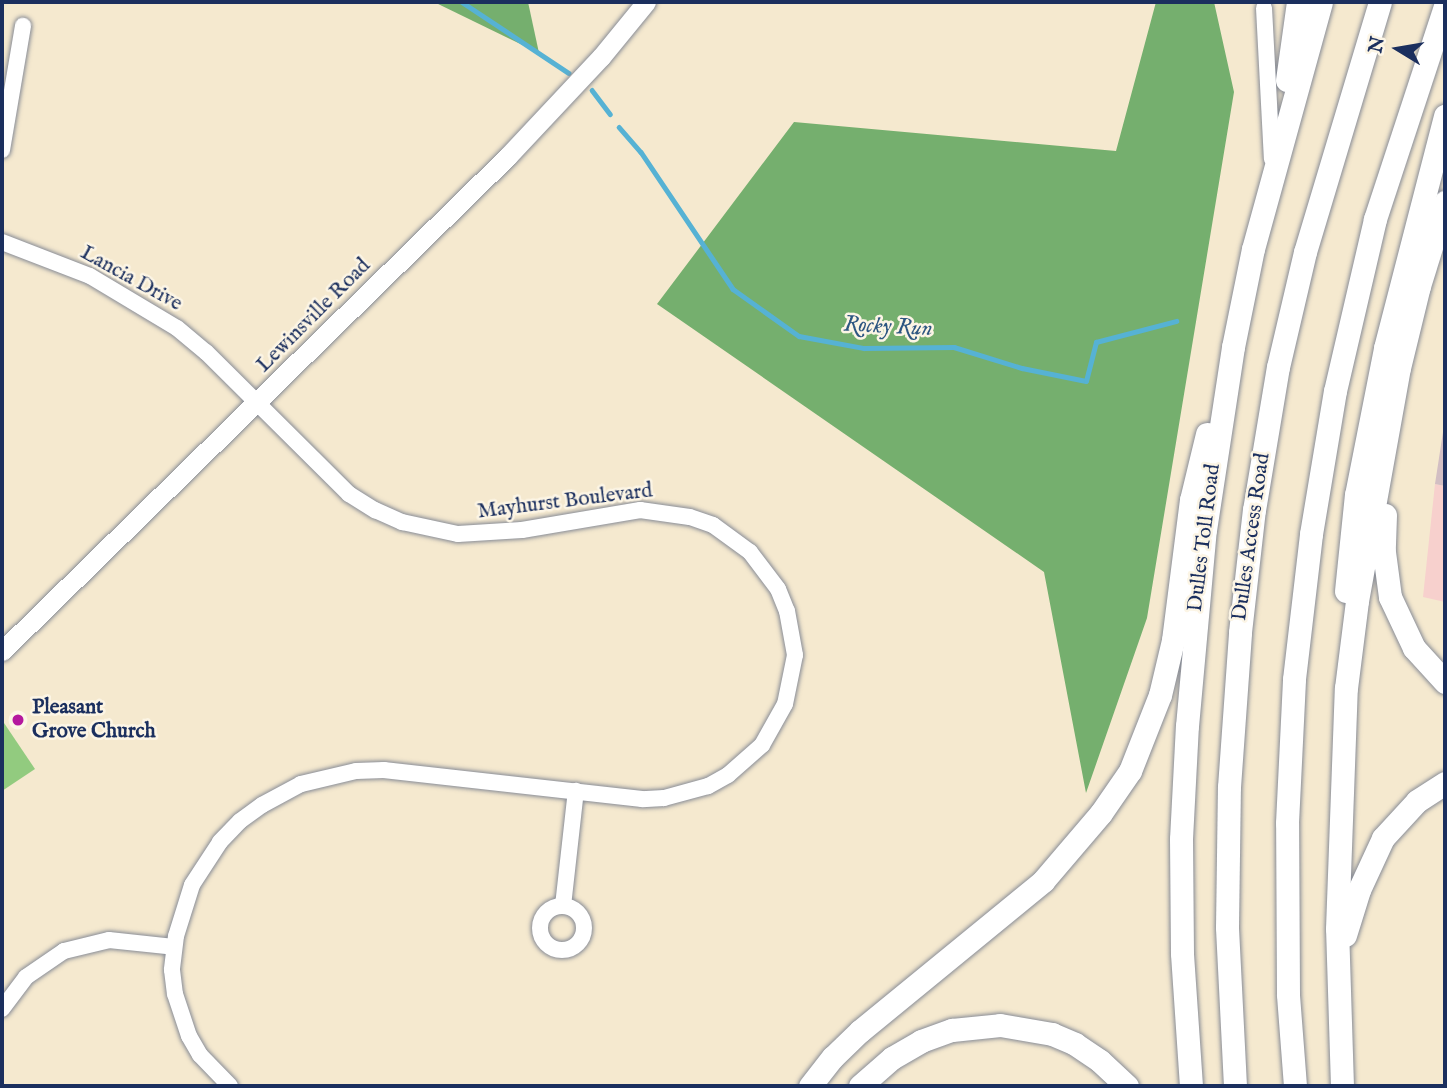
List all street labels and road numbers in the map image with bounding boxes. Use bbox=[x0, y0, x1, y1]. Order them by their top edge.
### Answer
street label: Lancia Drive bbox=[76, 241, 186, 317]
street label: Lewinsville Road bbox=[252, 254, 376, 378]
street label: Dulles Access Road bbox=[1228, 451, 1276, 623]
street label: Dulles Toll Road bbox=[1183, 463, 1227, 613]
street label: Mayhurst Boulevard bbox=[476, 479, 654, 525]

